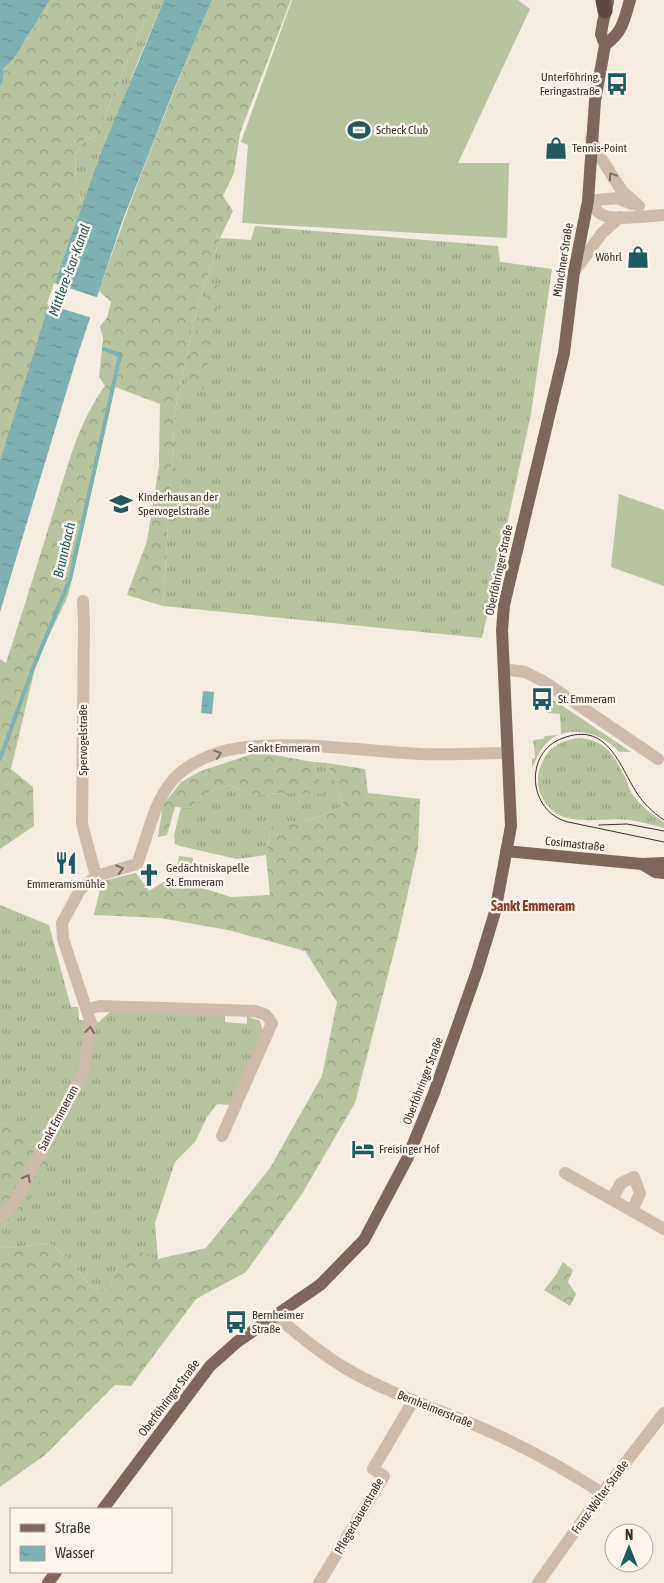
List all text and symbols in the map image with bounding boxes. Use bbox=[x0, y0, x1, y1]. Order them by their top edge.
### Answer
place label: Unterföhring, Feringastraße bbox=[540, 70, 600, 98]
bus stop icon: Unterföhring, Feringastraße bbox=[604, 71, 630, 97]
sports icon: Scheck Club bbox=[346, 117, 372, 143]
place label: Scheck Club bbox=[376, 123, 428, 137]
shop icon: Tennis-Point bbox=[543, 135, 569, 161]
place label: Tennis-Point bbox=[572, 141, 628, 155]
one-way arrow bbox=[608, 172, 618, 181]
water label: Mittlere-Isar-Kanal bbox=[45, 221, 93, 318]
street label: Münchner Straße bbox=[550, 222, 576, 298]
shop icon: Wöhrl bbox=[625, 244, 651, 270]
place label: Wöhrl bbox=[595, 250, 623, 264]
place label: Kinderhaus an der Spervogelstraße bbox=[138, 490, 218, 518]
school or university icon: Kinderhaus an der Spervogelstraße bbox=[108, 491, 134, 517]
water label: Brunnbach bbox=[50, 521, 78, 579]
street label: Oberföhringer Straße bbox=[483, 523, 515, 617]
bus stop icon: St. Emmeram bbox=[529, 686, 555, 712]
place label: St. Emmeram bbox=[558, 692, 616, 706]
street label: Spervogelstraße bbox=[76, 704, 90, 776]
street label: Sankt Emmeram bbox=[248, 741, 320, 755]
one-way arrow bbox=[213, 749, 221, 759]
street label: Cosimastraße bbox=[544, 834, 606, 854]
restaurant icon: Emmeramsmühle bbox=[53, 850, 79, 876]
place label: Gedächtniskapelle St. Emmeram bbox=[166, 861, 249, 889]
church icon: Gedächtniskapelle St. Emmeram bbox=[136, 862, 162, 888]
one-way arrow bbox=[116, 865, 124, 875]
place label: Emmeramsmühle bbox=[27, 877, 105, 891]
district label: Sankt Emmeram bbox=[491, 898, 575, 914]
one-way arrow bbox=[84, 1026, 95, 1034]
street label: Oberföhringer Straße bbox=[400, 1035, 446, 1127]
street label: Sankt Emmeram bbox=[35, 1083, 81, 1153]
hotel icon: Freisinger Hof bbox=[350, 1136, 376, 1162]
place label: Freisinger Hof bbox=[379, 1142, 440, 1156]
one-way arrow bbox=[21, 1174, 31, 1183]
place label: Bernheimer Straße bbox=[252, 1308, 305, 1336]
bus stop icon: Bernheimer Straße bbox=[223, 1309, 249, 1335]
street label: Oberföhringer Straße bbox=[136, 1357, 202, 1439]
street label: Bernheimerstraße bbox=[395, 1388, 475, 1430]
street label: Franz-Wolter-Straße bbox=[569, 1457, 631, 1537]
street label: Pflegerbauerstraße bbox=[332, 1476, 386, 1556]
legend bbox=[10, 1508, 172, 1573]
text: Straße bbox=[55, 1519, 91, 1536]
north arrow bbox=[604, 1523, 654, 1573]
text: N bbox=[625, 1527, 633, 1543]
text: Wasser bbox=[55, 1544, 95, 1561]

